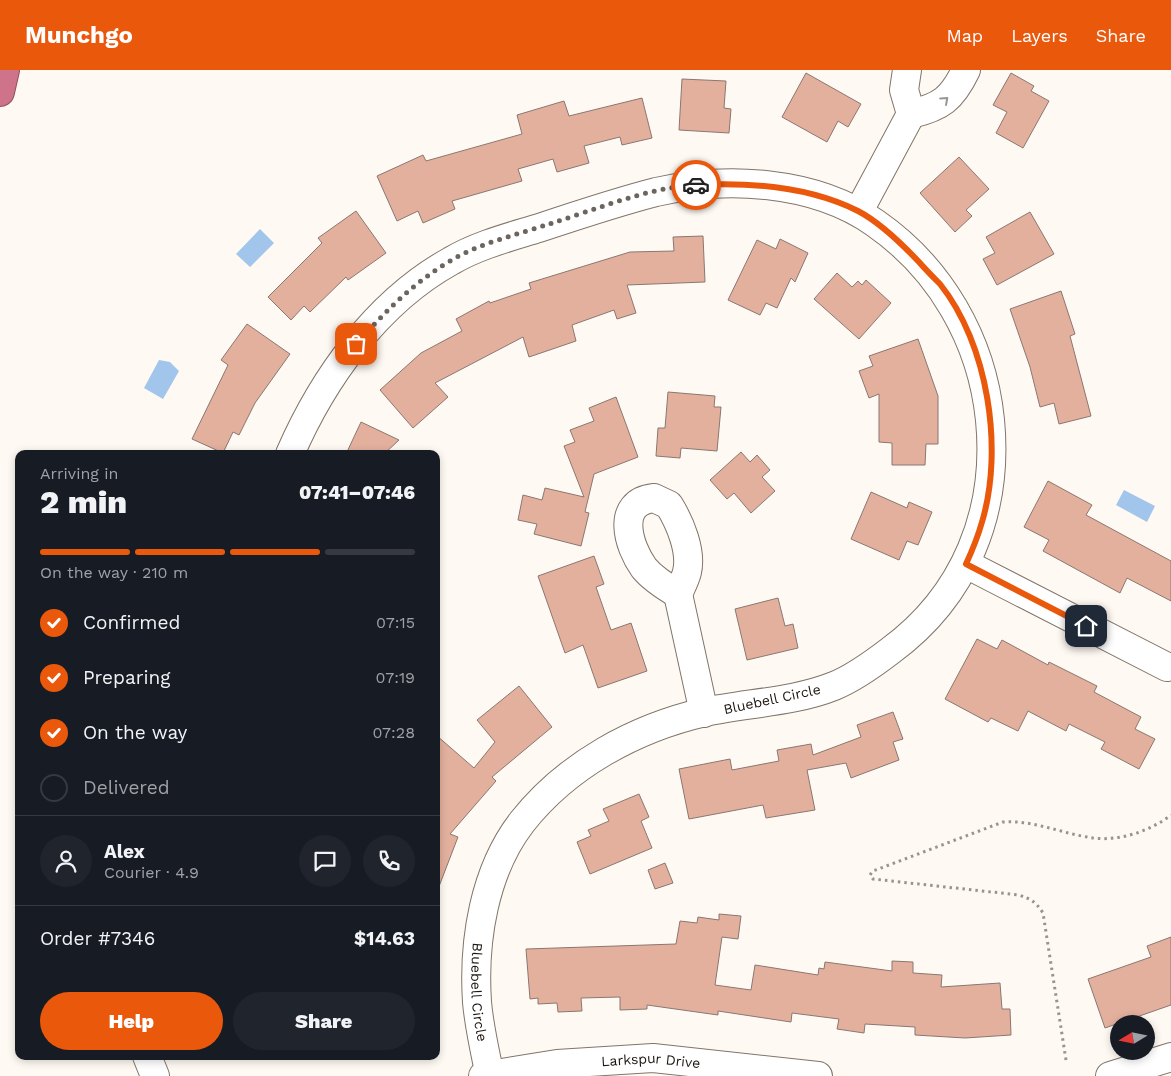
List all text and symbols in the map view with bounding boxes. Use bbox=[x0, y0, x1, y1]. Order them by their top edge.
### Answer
text: Munchgo bbox=[25, 21, 133, 49]
text: Map bbox=[946, 25, 983, 46]
text: Layers bbox=[1011, 25, 1068, 46]
text: Share bbox=[1096, 25, 1146, 46]
one-way arrow bbox=[939, 97, 948, 106]
courier bbox=[671, 160, 721, 210]
icon: car bbox=[682, 171, 710, 199]
pin bbox=[335, 323, 377, 365]
icon: bag bbox=[342, 330, 370, 358]
text: Arriving in bbox=[40, 464, 118, 483]
text: 07:41–07:46 bbox=[299, 481, 415, 504]
text: 2 min bbox=[40, 483, 127, 521]
text: On the way · 210 m bbox=[40, 563, 188, 582]
pin bbox=[1065, 605, 1107, 647]
icon: check bbox=[40, 609, 68, 637]
text: Confirmed bbox=[83, 611, 180, 634]
icon: home bbox=[1072, 612, 1100, 640]
text: 07:15 bbox=[376, 613, 415, 632]
icon: check bbox=[40, 664, 68, 692]
text: Preparing bbox=[83, 666, 170, 689]
text: 07:19 bbox=[376, 668, 415, 687]
street label: Bluebell Circle bbox=[722, 681, 822, 717]
icon: check bbox=[40, 719, 68, 747]
text: On the way bbox=[83, 721, 187, 744]
text: 07:28 bbox=[372, 723, 415, 742]
text: Delivered bbox=[83, 776, 170, 799]
button: person bbox=[40, 835, 92, 887]
button: chat bbox=[299, 835, 351, 887]
button: phone bbox=[363, 835, 415, 887]
text: Alex bbox=[104, 840, 145, 863]
text: Courier · 4.9 bbox=[104, 863, 199, 882]
text: Order #7346 bbox=[40, 927, 155, 950]
text: $14.63 bbox=[354, 927, 415, 950]
street label: Bluebell Circle bbox=[468, 942, 491, 1043]
button: Help bbox=[40, 992, 223, 1050]
button: Share bbox=[233, 992, 415, 1050]
north arrow bbox=[1110, 1015, 1155, 1060]
map controls bbox=[1110, 1015, 1155, 1060]
street label: Larkspur Drive bbox=[601, 1050, 701, 1071]

